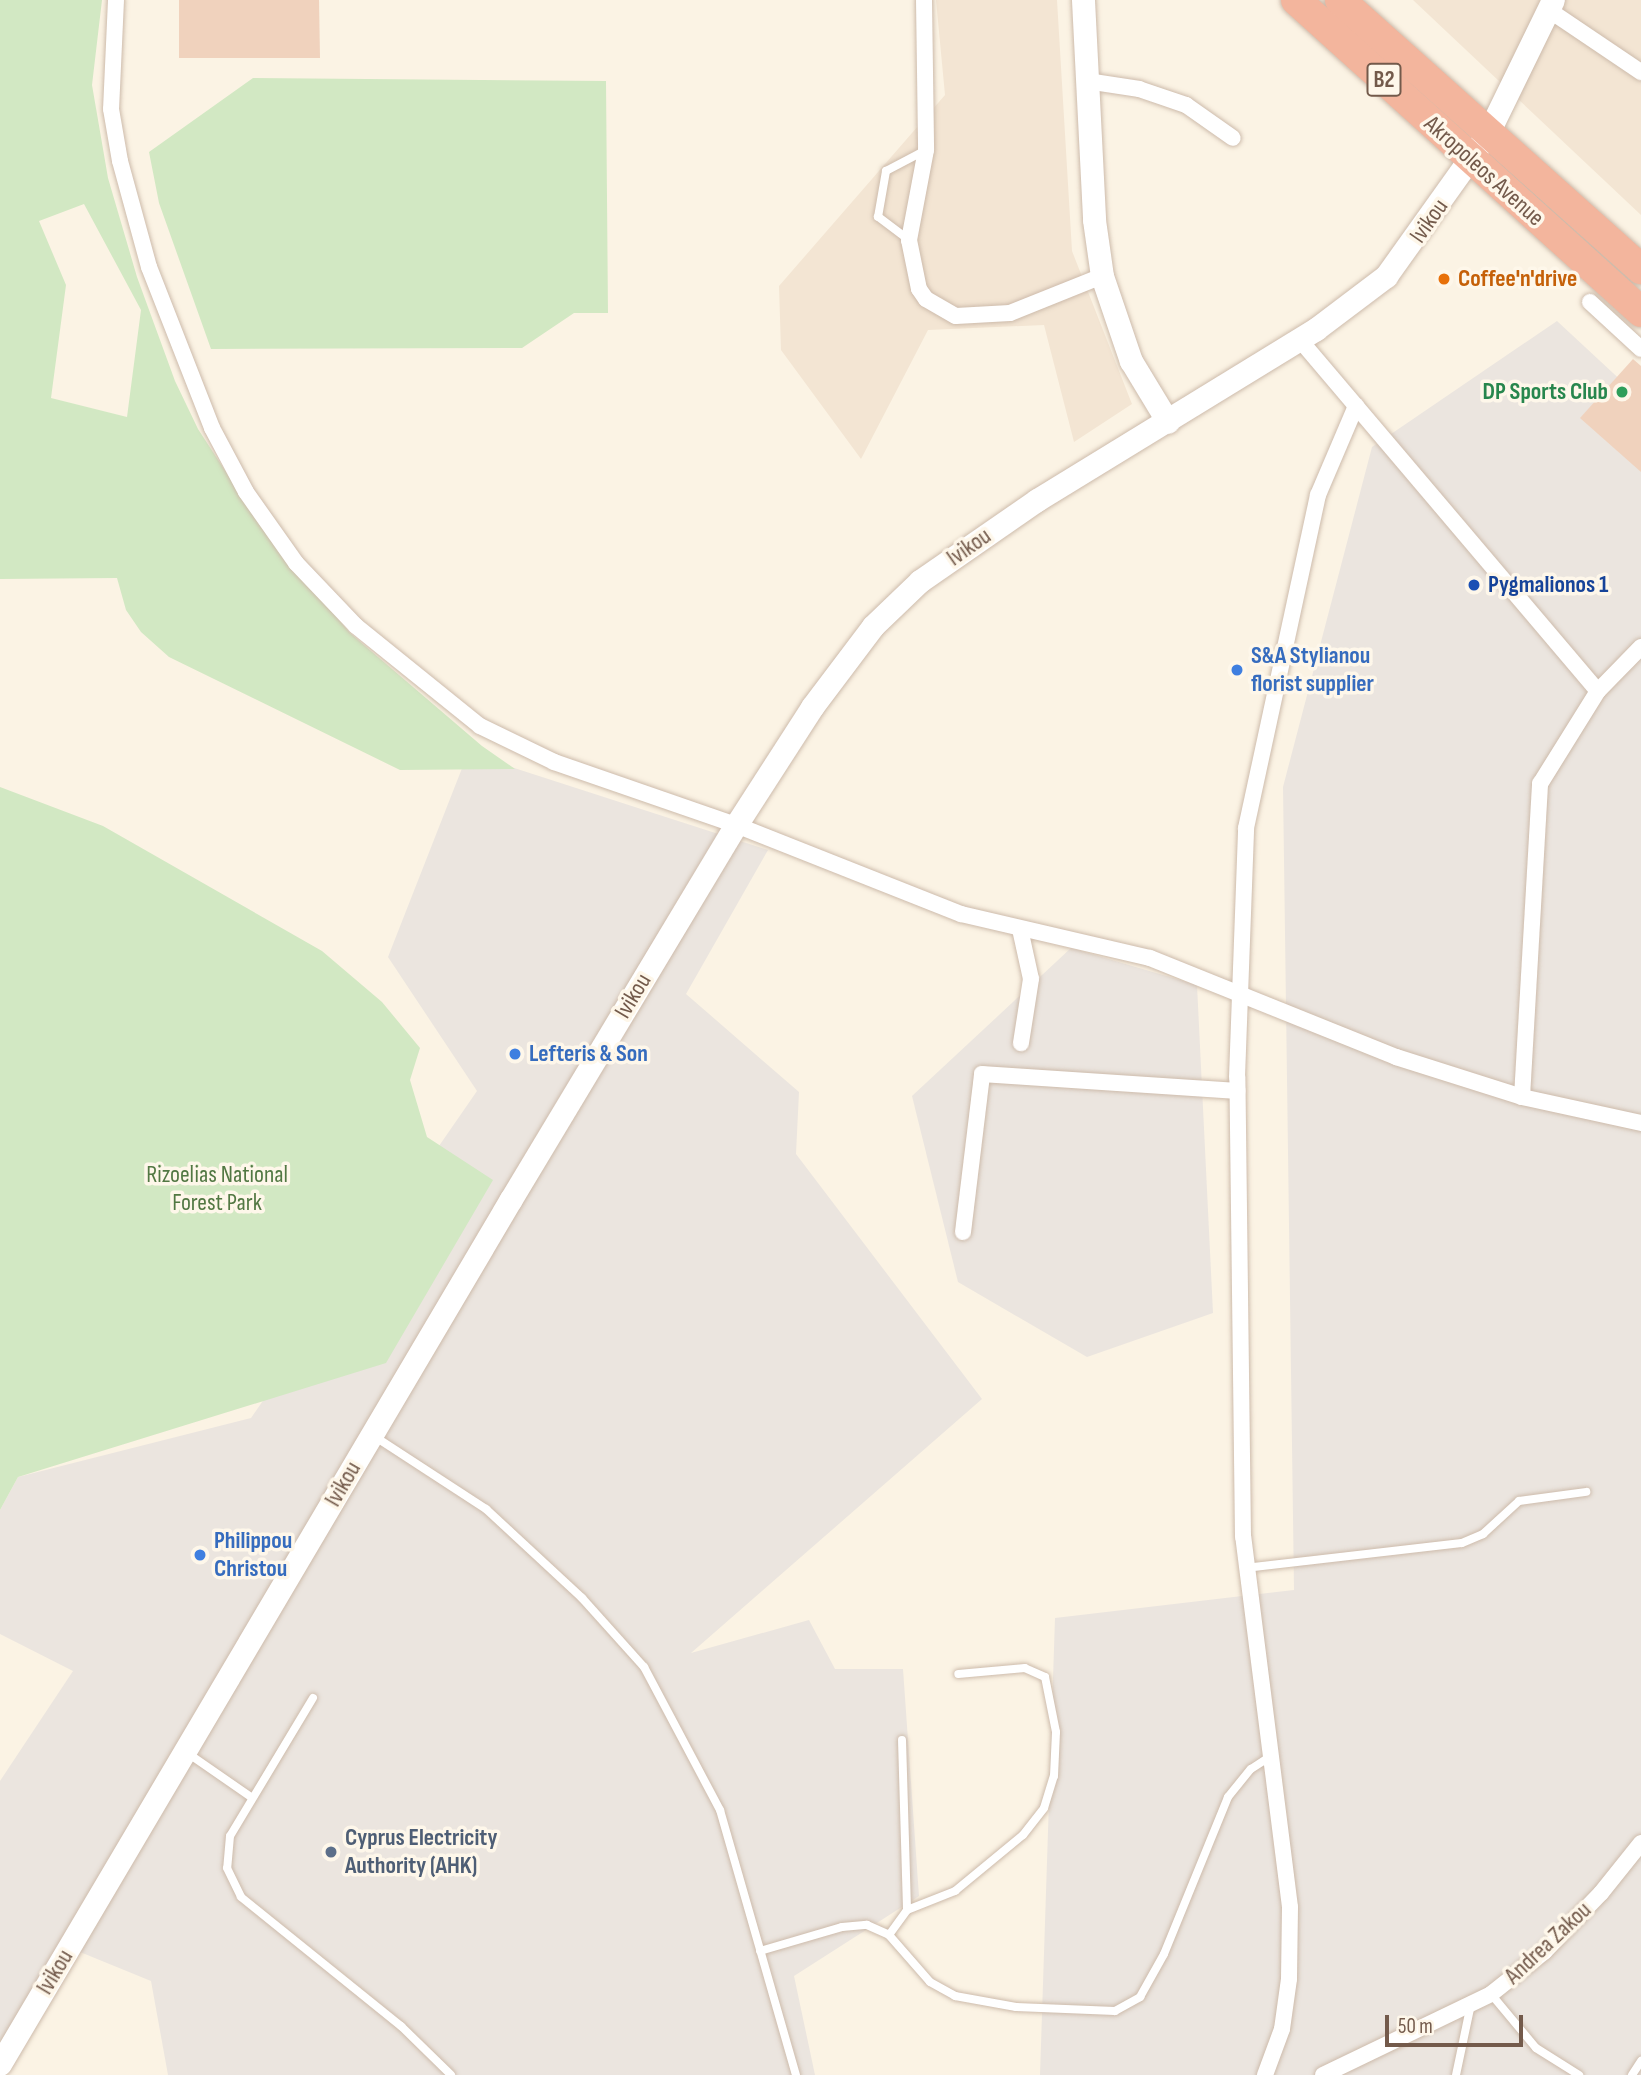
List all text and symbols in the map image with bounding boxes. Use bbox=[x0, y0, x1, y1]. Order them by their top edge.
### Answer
road number: B2 bbox=[1366, 60, 1402, 100]
street label: Akropoleos Avenue bbox=[1418, 110, 1550, 232]
street label: Ivikou bbox=[1404, 193, 1454, 249]
place label: Coffee'n'drive bbox=[1458, 265, 1577, 293]
marker: Coffee'n'drive bbox=[1436, 271, 1452, 287]
place label: DP Sports Club bbox=[1482, 378, 1608, 406]
marker: DP Sports Club bbox=[1614, 384, 1630, 400]
street label: Ivikou bbox=[941, 522, 997, 572]
place label: Pygmalionos 1 bbox=[1488, 571, 1608, 599]
marker: Pygmalionos 1 bbox=[1466, 577, 1482, 593]
place label: S&A Stylianou florist supplier bbox=[1251, 642, 1374, 698]
marker: S&A Stylianou florist supplier bbox=[1229, 662, 1245, 678]
street label: Ivikou bbox=[608, 968, 658, 1024]
place label: Lefteris & Son bbox=[529, 1040, 648, 1068]
marker: Lefteris & Son bbox=[507, 1046, 523, 1062]
park label: Rizoelias National Forest Park bbox=[146, 1161, 288, 1217]
street label: Ivikou bbox=[319, 1456, 367, 1512]
place label: Philippou Christou bbox=[214, 1527, 292, 1583]
marker: Philippou Christou bbox=[192, 1547, 208, 1563]
place label: Cyprus Electricity Authority (AHK) bbox=[345, 1824, 497, 1880]
marker: Cyprus Electricity Authority (AHK) bbox=[323, 1844, 339, 1860]
street label: Andrea Zakou bbox=[1499, 1896, 1597, 1990]
street label: Ivikou bbox=[30, 1944, 80, 2000]
scale bar bbox=[1389, 2002, 1527, 2046]
text: 50 m bbox=[1398, 2014, 1433, 2039]

